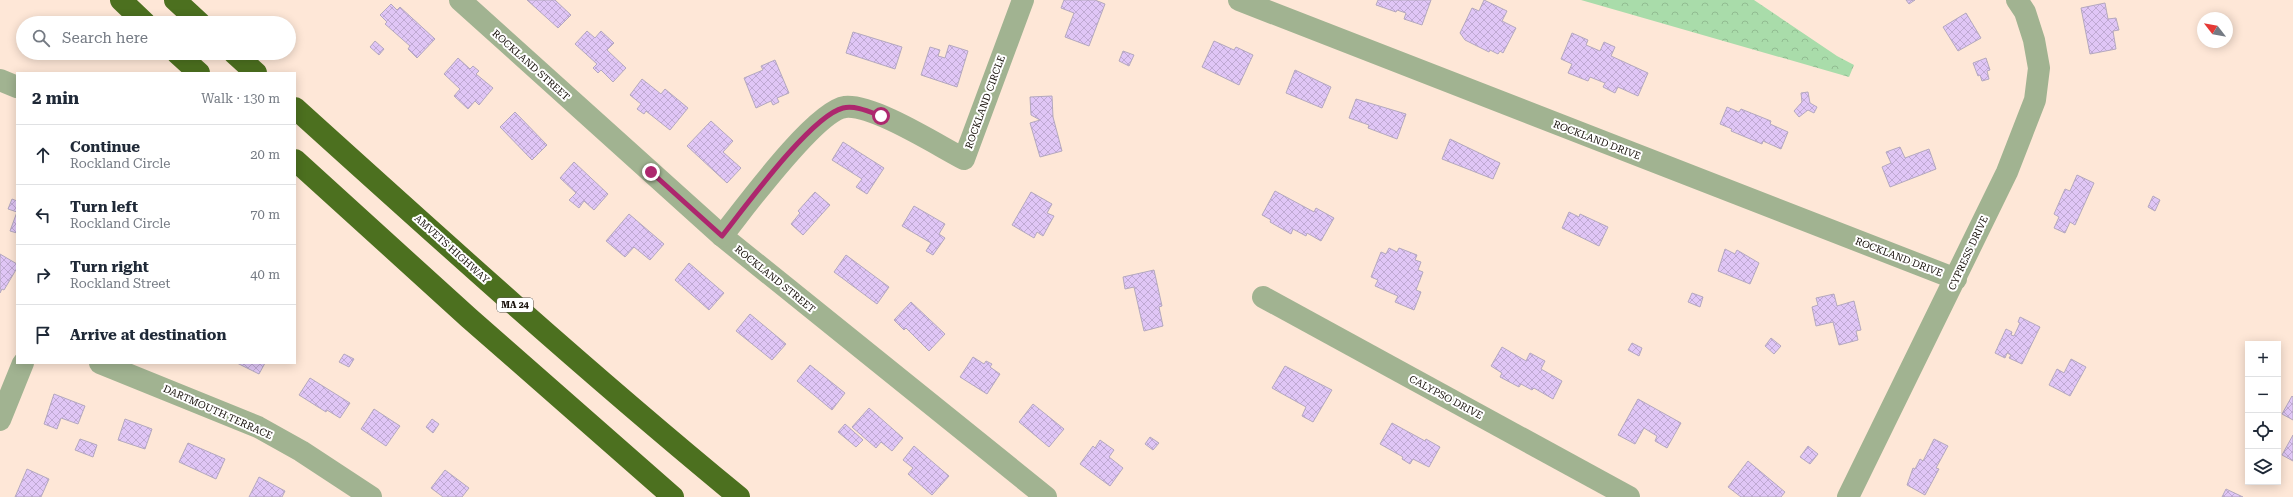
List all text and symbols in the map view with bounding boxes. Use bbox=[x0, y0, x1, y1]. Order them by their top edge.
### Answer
north arrow bbox=[2197, 12, 2233, 48]
search box bbox=[16, 16, 296, 60]
icon: search bbox=[30, 27, 52, 49]
street label: ROCKLAND STREET bbox=[490, 27, 572, 103]
text: Search here bbox=[62, 29, 148, 47]
street label: ROCKLAND CIRCLE bbox=[963, 54, 1007, 150]
text: 2 min bbox=[32, 88, 79, 108]
text: Walk · 130 m bbox=[201, 91, 280, 106]
route start bbox=[872, 107, 890, 125]
street label: ROCKLAND DRIVE bbox=[1552, 118, 1642, 162]
text: Continue bbox=[70, 138, 140, 156]
icon: ahead bbox=[32, 144, 54, 166]
text: 20 m bbox=[250, 147, 280, 162]
text: Rockland Circle bbox=[70, 156, 170, 171]
route end bbox=[642, 163, 660, 181]
text: Turn left bbox=[70, 198, 138, 216]
icon: left bbox=[32, 204, 54, 226]
text: 70 m bbox=[250, 207, 280, 222]
street label: AMVETS HIGHWAY bbox=[412, 213, 492, 285]
street label: CYPRESS DRIVE bbox=[1946, 214, 1990, 292]
text: Rockland Circle bbox=[70, 216, 170, 231]
street label: ROCKLAND DRIVE bbox=[1854, 235, 1944, 279]
street label: ROCKLAND STREET bbox=[733, 243, 818, 315]
text: Turn right bbox=[70, 258, 149, 276]
icon: right bbox=[32, 264, 54, 286]
text: 40 m bbox=[250, 267, 280, 282]
text: Rockland Street bbox=[70, 276, 170, 291]
road number: MA 24 bbox=[497, 298, 533, 312]
icon: arrive bbox=[32, 324, 54, 346]
text: Arrive at destination bbox=[70, 326, 226, 344]
map controls bbox=[2245, 341, 2281, 485]
button: + bbox=[2245, 341, 2281, 377]
street label: CALYPSO DRIVE bbox=[1407, 373, 1485, 421]
button: − bbox=[2245, 377, 2281, 413]
street label: DARTMOUTH TERRACE bbox=[162, 383, 274, 441]
button: locate bbox=[2245, 413, 2281, 449]
button: layers bbox=[2245, 449, 2281, 485]

